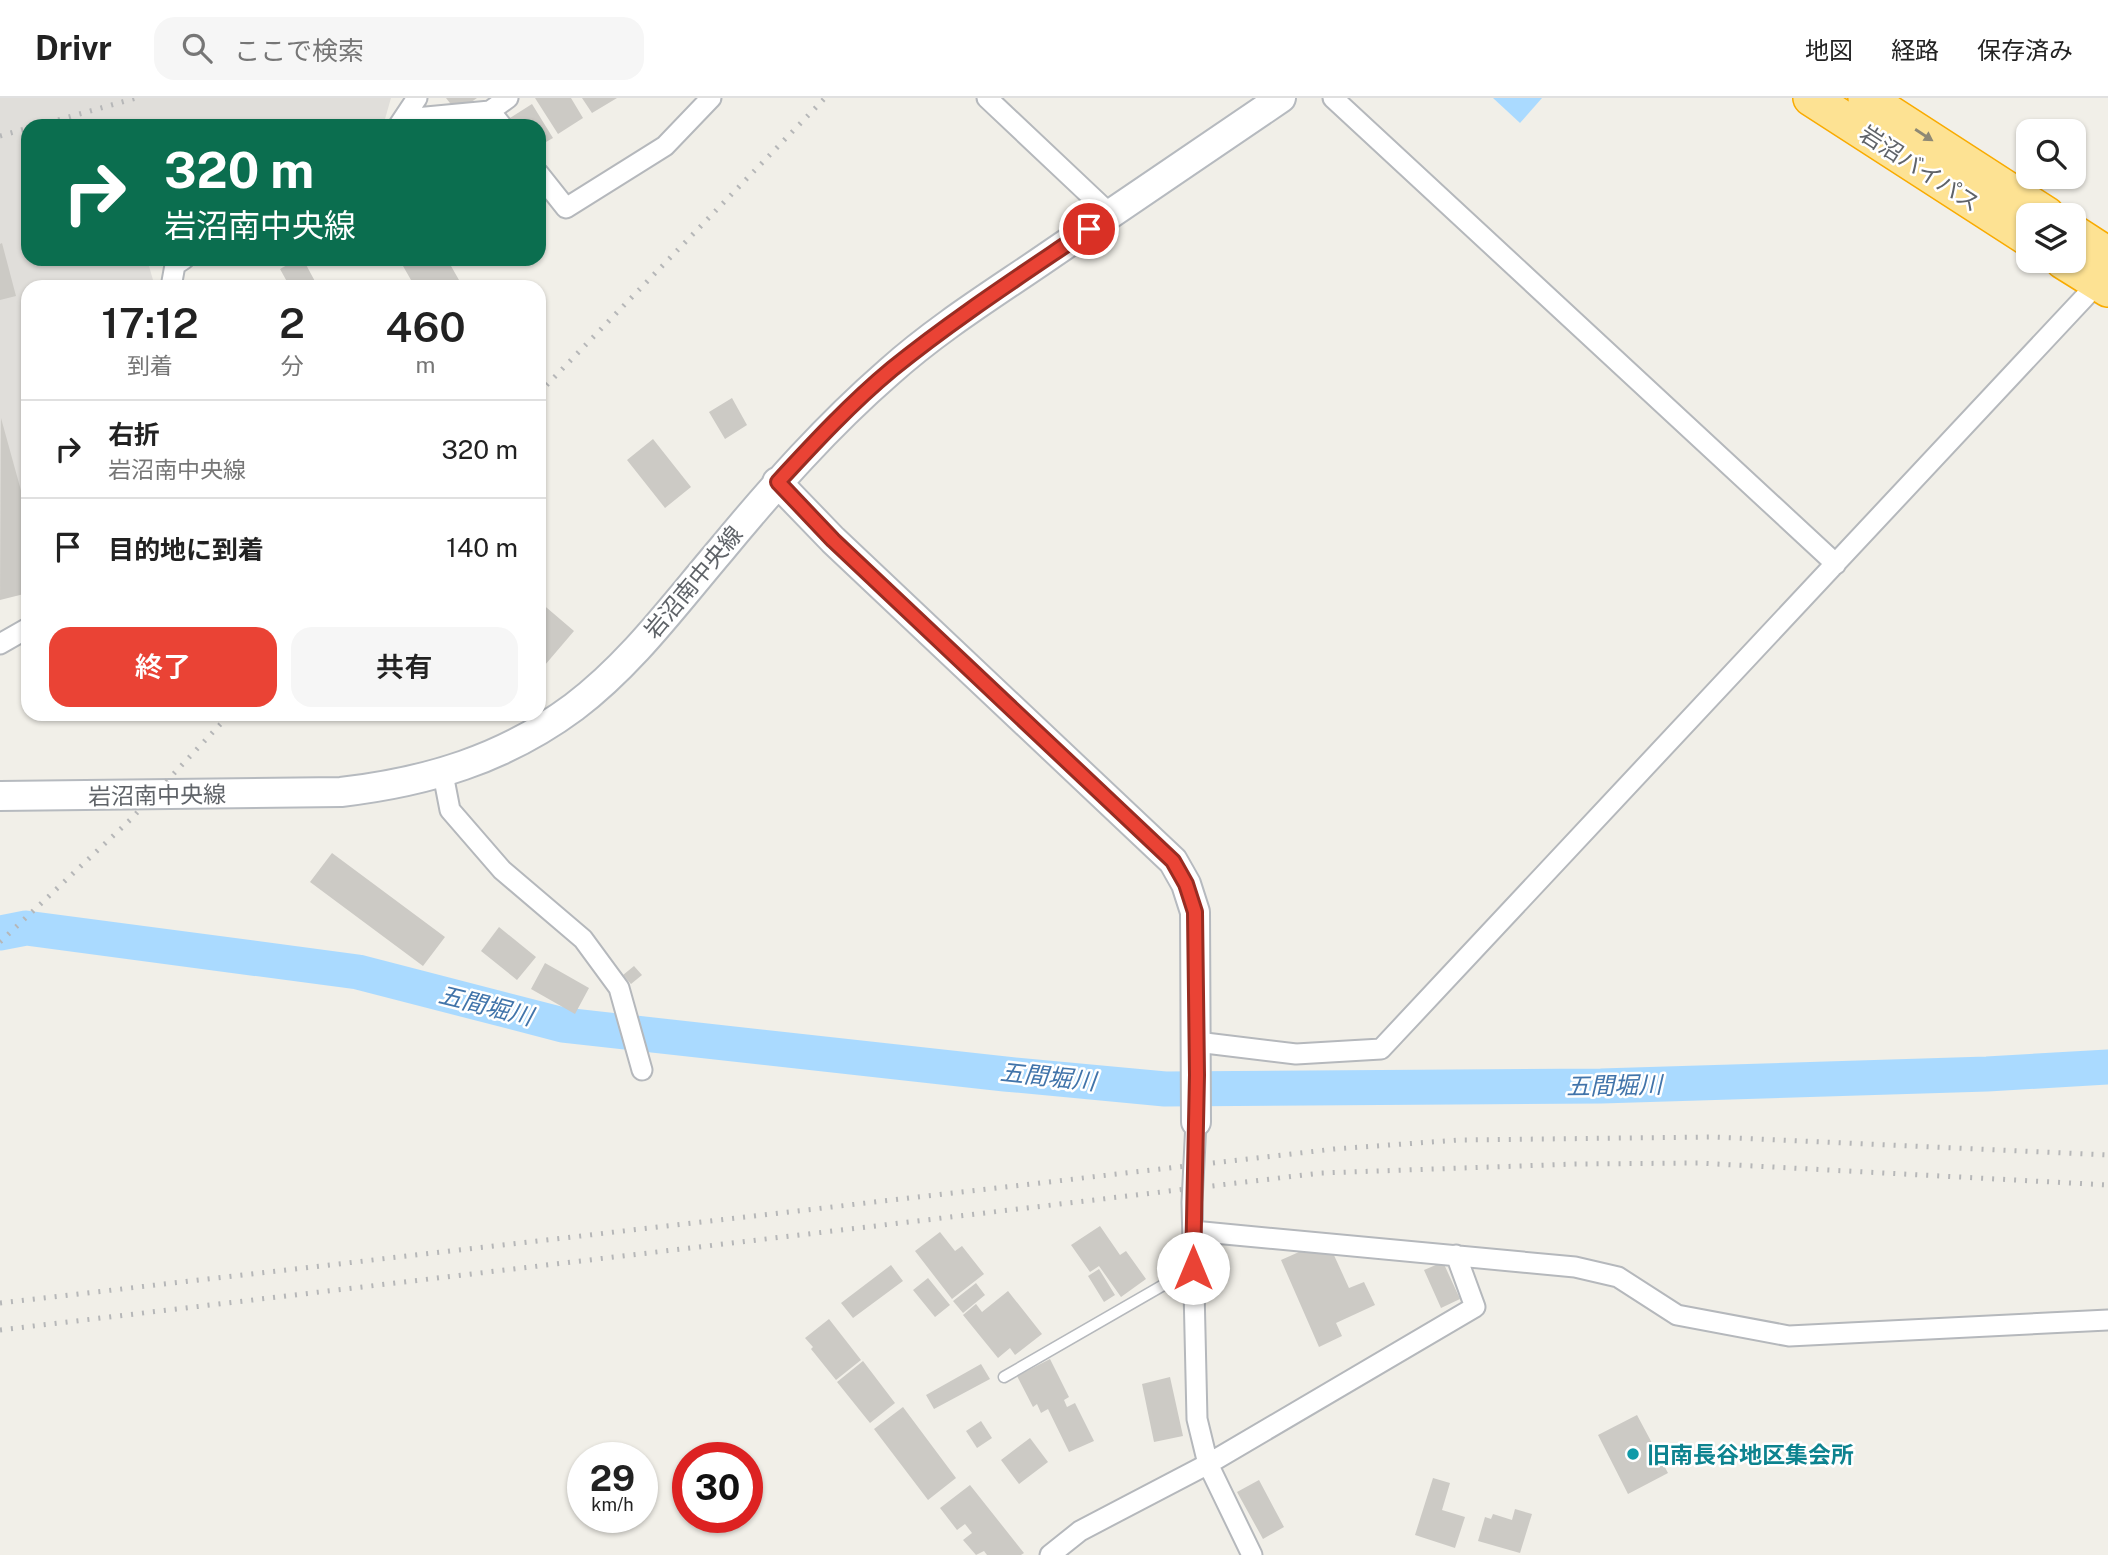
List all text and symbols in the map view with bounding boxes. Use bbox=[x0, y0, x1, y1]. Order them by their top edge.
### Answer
search box bbox=[154, 17, 644, 80]
text: Drivr bbox=[35, 29, 112, 67]
icon: search bbox=[178, 29, 216, 67]
text: ここで検索 bbox=[234, 35, 364, 66]
text: 地図 bbox=[1805, 36, 1853, 64]
text: 経路 bbox=[1891, 36, 1939, 64]
text: 保存済み bbox=[1977, 36, 2073, 64]
street label: 岩沼バイパス bbox=[1855, 119, 1985, 217]
map controls bbox=[2016, 119, 2086, 273]
button: search bbox=[2016, 119, 2086, 189]
one-way arrow bbox=[1914, 128, 1933, 141]
text: 320 m bbox=[164, 141, 314, 199]
icon: right bbox=[49, 147, 140, 238]
pin bbox=[1059, 199, 1119, 259]
button: layers bbox=[2016, 203, 2086, 273]
text: 岩沼南中央線 bbox=[164, 207, 356, 244]
icon: arrive bbox=[1070, 210, 1108, 248]
text: 17:12 bbox=[101, 298, 199, 347]
text: 2 bbox=[279, 298, 305, 347]
text: 460 bbox=[385, 302, 466, 351]
text: m bbox=[416, 351, 435, 378]
text: 到着 bbox=[127, 352, 173, 379]
text: 分 bbox=[281, 352, 304, 379]
text: 右折 bbox=[108, 419, 160, 450]
icon: right bbox=[49, 430, 87, 468]
text: 320 m bbox=[441, 434, 518, 465]
text: 岩沼南中央線 bbox=[108, 456, 246, 483]
street label: 岩沼南中央線 bbox=[638, 520, 748, 644]
icon: arrive bbox=[49, 528, 87, 566]
text: 140 m bbox=[446, 532, 518, 563]
text: 目的地に到着 bbox=[108, 534, 264, 565]
button: 終了 bbox=[49, 627, 277, 707]
button: 共有 bbox=[291, 627, 518, 707]
street label: 岩沼南中央線 bbox=[88, 780, 226, 810]
water label: 五間堀川 bbox=[436, 980, 539, 1031]
water label: 五間堀川 bbox=[999, 1057, 1100, 1095]
water label: 五間堀川 bbox=[1566, 1070, 1665, 1100]
position arrow bbox=[1156, 1231, 1230, 1305]
place label: 旧南長谷地区集会所 bbox=[1647, 1441, 1854, 1468]
speed limit sign: 30 bbox=[672, 1442, 763, 1533]
marker: 旧南長谷地区集会所 bbox=[1625, 1446, 1641, 1462]
text: 29 bbox=[590, 1458, 635, 1499]
text: km/h bbox=[591, 1494, 634, 1515]

